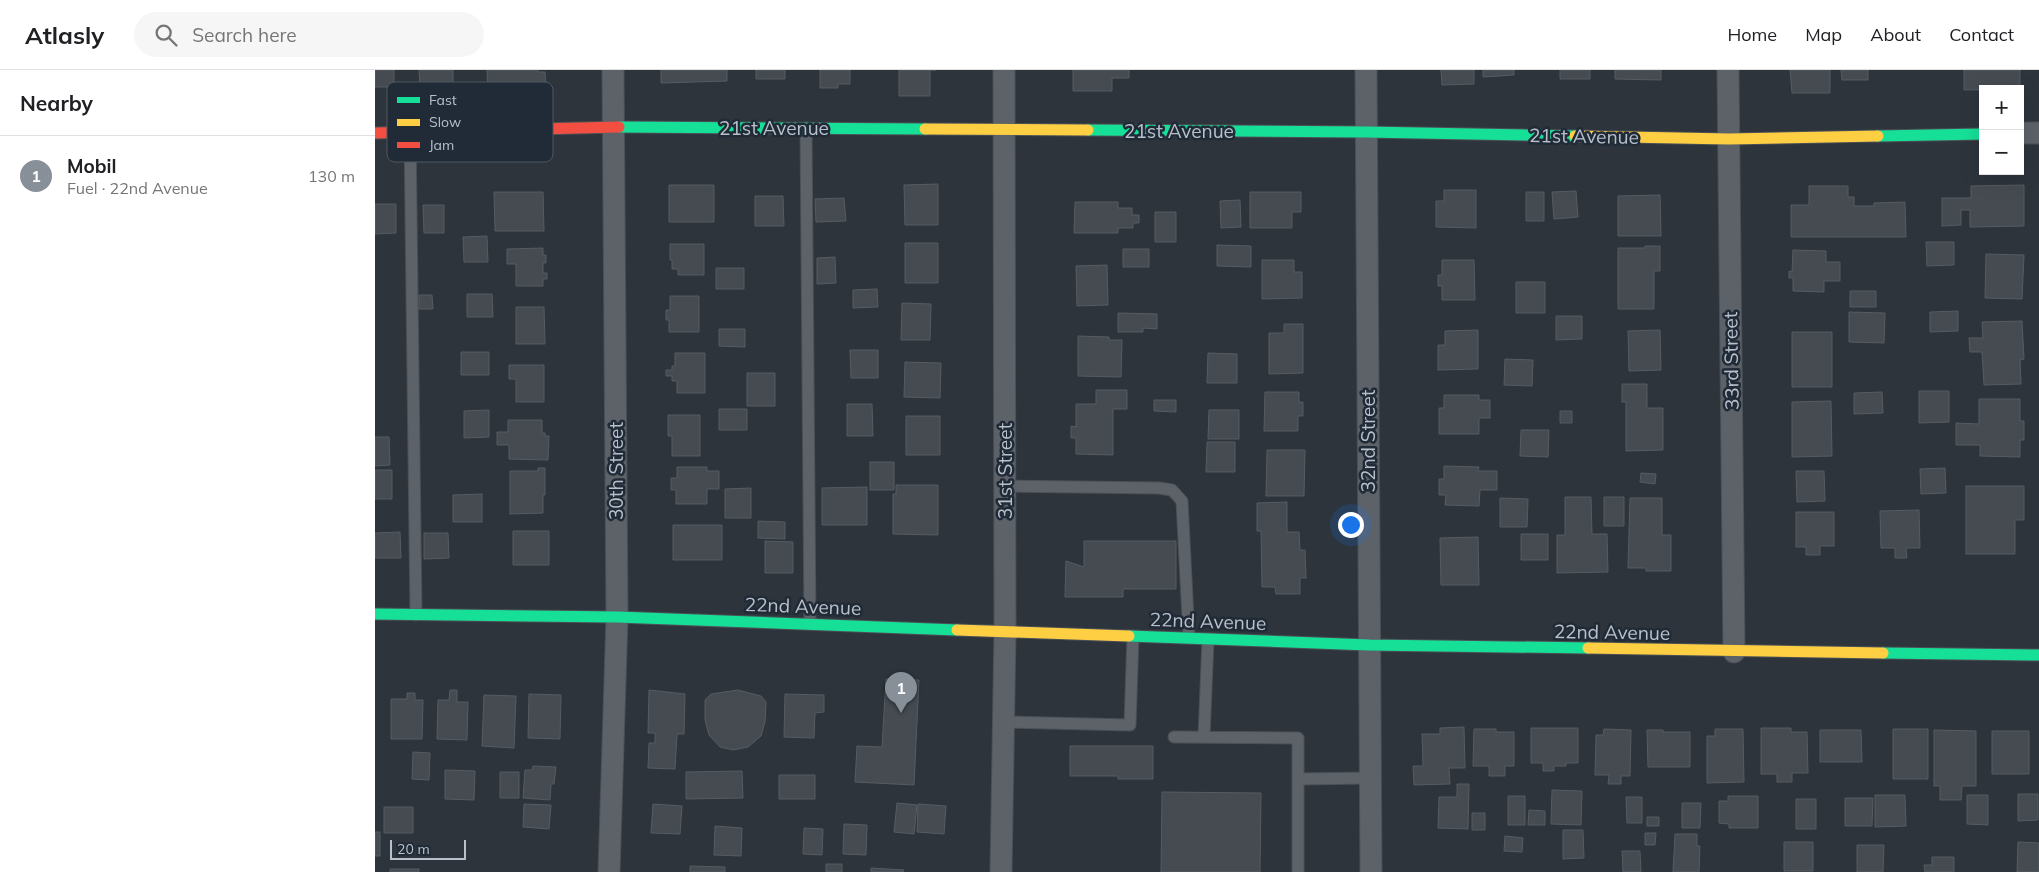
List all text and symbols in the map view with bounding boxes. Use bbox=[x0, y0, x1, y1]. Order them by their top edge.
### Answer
search box bbox=[134, 12, 484, 57]
text: Atlasly bbox=[25, 20, 104, 50]
icon: search bbox=[152, 21, 180, 49]
text: Search here bbox=[192, 23, 297, 47]
text: Home bbox=[1727, 23, 1777, 46]
text: Map bbox=[1805, 23, 1842, 46]
text: About bbox=[1870, 23, 1921, 46]
text: Contact bbox=[1949, 23, 2014, 46]
legend bbox=[387, 82, 553, 162]
map controls bbox=[1979, 85, 2024, 175]
button: + bbox=[1979, 85, 2024, 130]
text: Nearby bbox=[20, 90, 93, 116]
text: Fast bbox=[429, 91, 457, 109]
text: Slow bbox=[429, 113, 461, 131]
street label: 21st Avenue bbox=[719, 116, 829, 140]
street label: 21st Avenue bbox=[1124, 119, 1234, 143]
street label: 21st Avenue bbox=[1529, 123, 1639, 149]
button: − bbox=[1979, 130, 2024, 175]
text: Jam bbox=[429, 136, 454, 154]
text: Mobil bbox=[67, 154, 116, 178]
text: 1 bbox=[31, 166, 41, 186]
text: 130 m bbox=[308, 166, 355, 186]
text: Fuel · 22nd Avenue bbox=[67, 178, 208, 198]
street label: 33rd Street bbox=[1718, 311, 1744, 410]
street label: 32nd Street bbox=[1356, 389, 1380, 492]
street label: 30th Street bbox=[604, 422, 628, 520]
street label: 31st Street bbox=[993, 423, 1017, 519]
your location bbox=[1338, 512, 1364, 538]
street label: 22nd Avenue bbox=[744, 592, 862, 620]
street label: 22nd Avenue bbox=[1149, 607, 1267, 635]
street label: 22nd Avenue bbox=[1554, 619, 1670, 645]
pin: 1 bbox=[885, 672, 917, 713]
scale bar bbox=[390, 837, 466, 860]
text: 20 m bbox=[397, 840, 430, 858]

